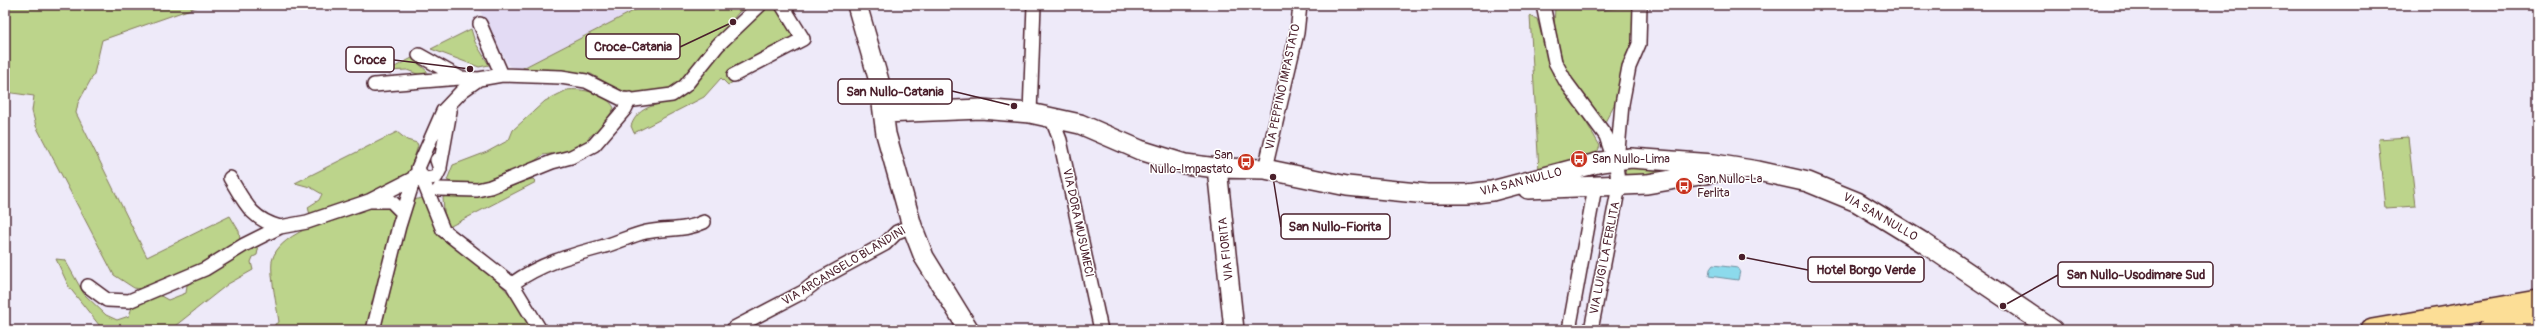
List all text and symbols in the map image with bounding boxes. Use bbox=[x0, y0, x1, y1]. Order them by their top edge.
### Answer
street label: VIA PEPPINO IMPASTATO bbox=[1262, 22, 1304, 151]
callout: Croce-Catania bbox=[586, 34, 680, 59]
text: Croce-Catania bbox=[594, 39, 672, 55]
callout: Croce bbox=[346, 47, 394, 72]
text: Croce bbox=[354, 52, 387, 68]
callout: San Nullo-Catania bbox=[838, 79, 952, 104]
text: San Nullo-Catania bbox=[846, 84, 944, 100]
place label: San Nullo-Impastato bbox=[1150, 148, 1234, 177]
bus stop icon: San Nullo-Lima bbox=[1569, 149, 1589, 169]
bus stop icon: San Nullo-Impastato bbox=[1236, 152, 1256, 172]
place label: San Nullo-Lima bbox=[1592, 152, 1670, 167]
street label: VIA SAN NULLO bbox=[1479, 165, 1564, 199]
street label: VIA DORA MUSUMECI bbox=[1059, 167, 1097, 279]
place label: San Nullo-La Ferlita bbox=[1697, 172, 1763, 201]
bus stop icon: San Nullo-La Ferlita bbox=[1674, 176, 1694, 196]
street label: VIA SAN NULLO bbox=[1840, 190, 1920, 245]
street label: VIA LUIGI LA FERLITA bbox=[1587, 200, 1623, 316]
callout: San Nullo-Fiorita bbox=[1281, 214, 1390, 239]
street label: VIA FIORITA bbox=[1215, 216, 1237, 281]
text: San Nullo-Fiorita bbox=[1289, 219, 1381, 235]
street label: VIA ARCANGELO BLANDINI bbox=[779, 223, 909, 309]
callout: Hotel Borgo Verde bbox=[1808, 257, 1924, 282]
text: Hotel Borgo Verde bbox=[1816, 262, 1916, 278]
callout: San Nullo-Usodimare Sud bbox=[2058, 262, 2213, 287]
text: San Nullo-Usodimare Sud bbox=[2067, 267, 2205, 283]

